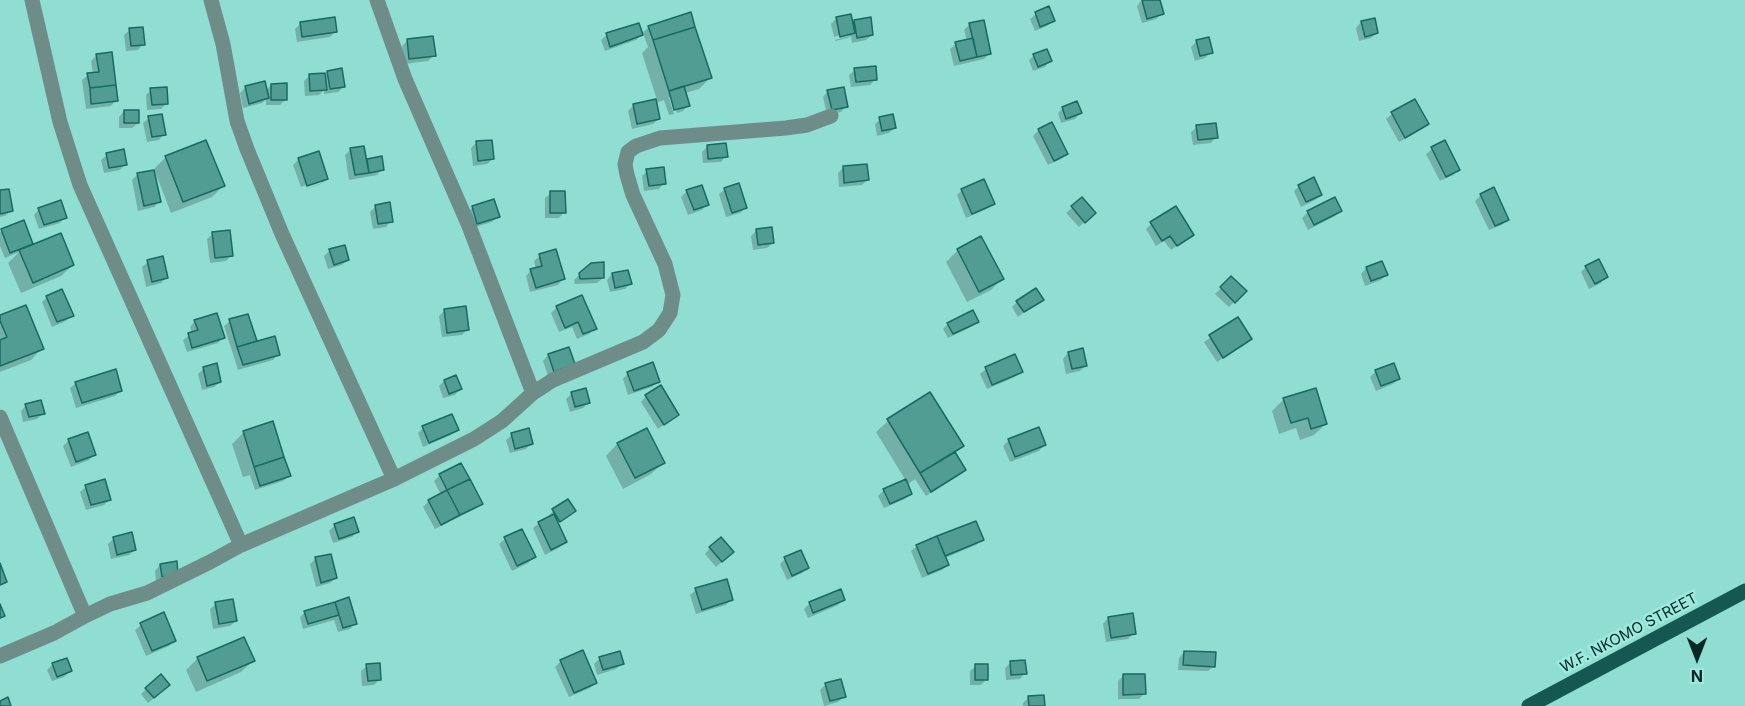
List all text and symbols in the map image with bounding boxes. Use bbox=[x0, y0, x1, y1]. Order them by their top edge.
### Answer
street label: W.F. NKOMO STREET bbox=[1557, 589, 1701, 677]
north arrow bbox=[1667, 628, 1727, 688]

